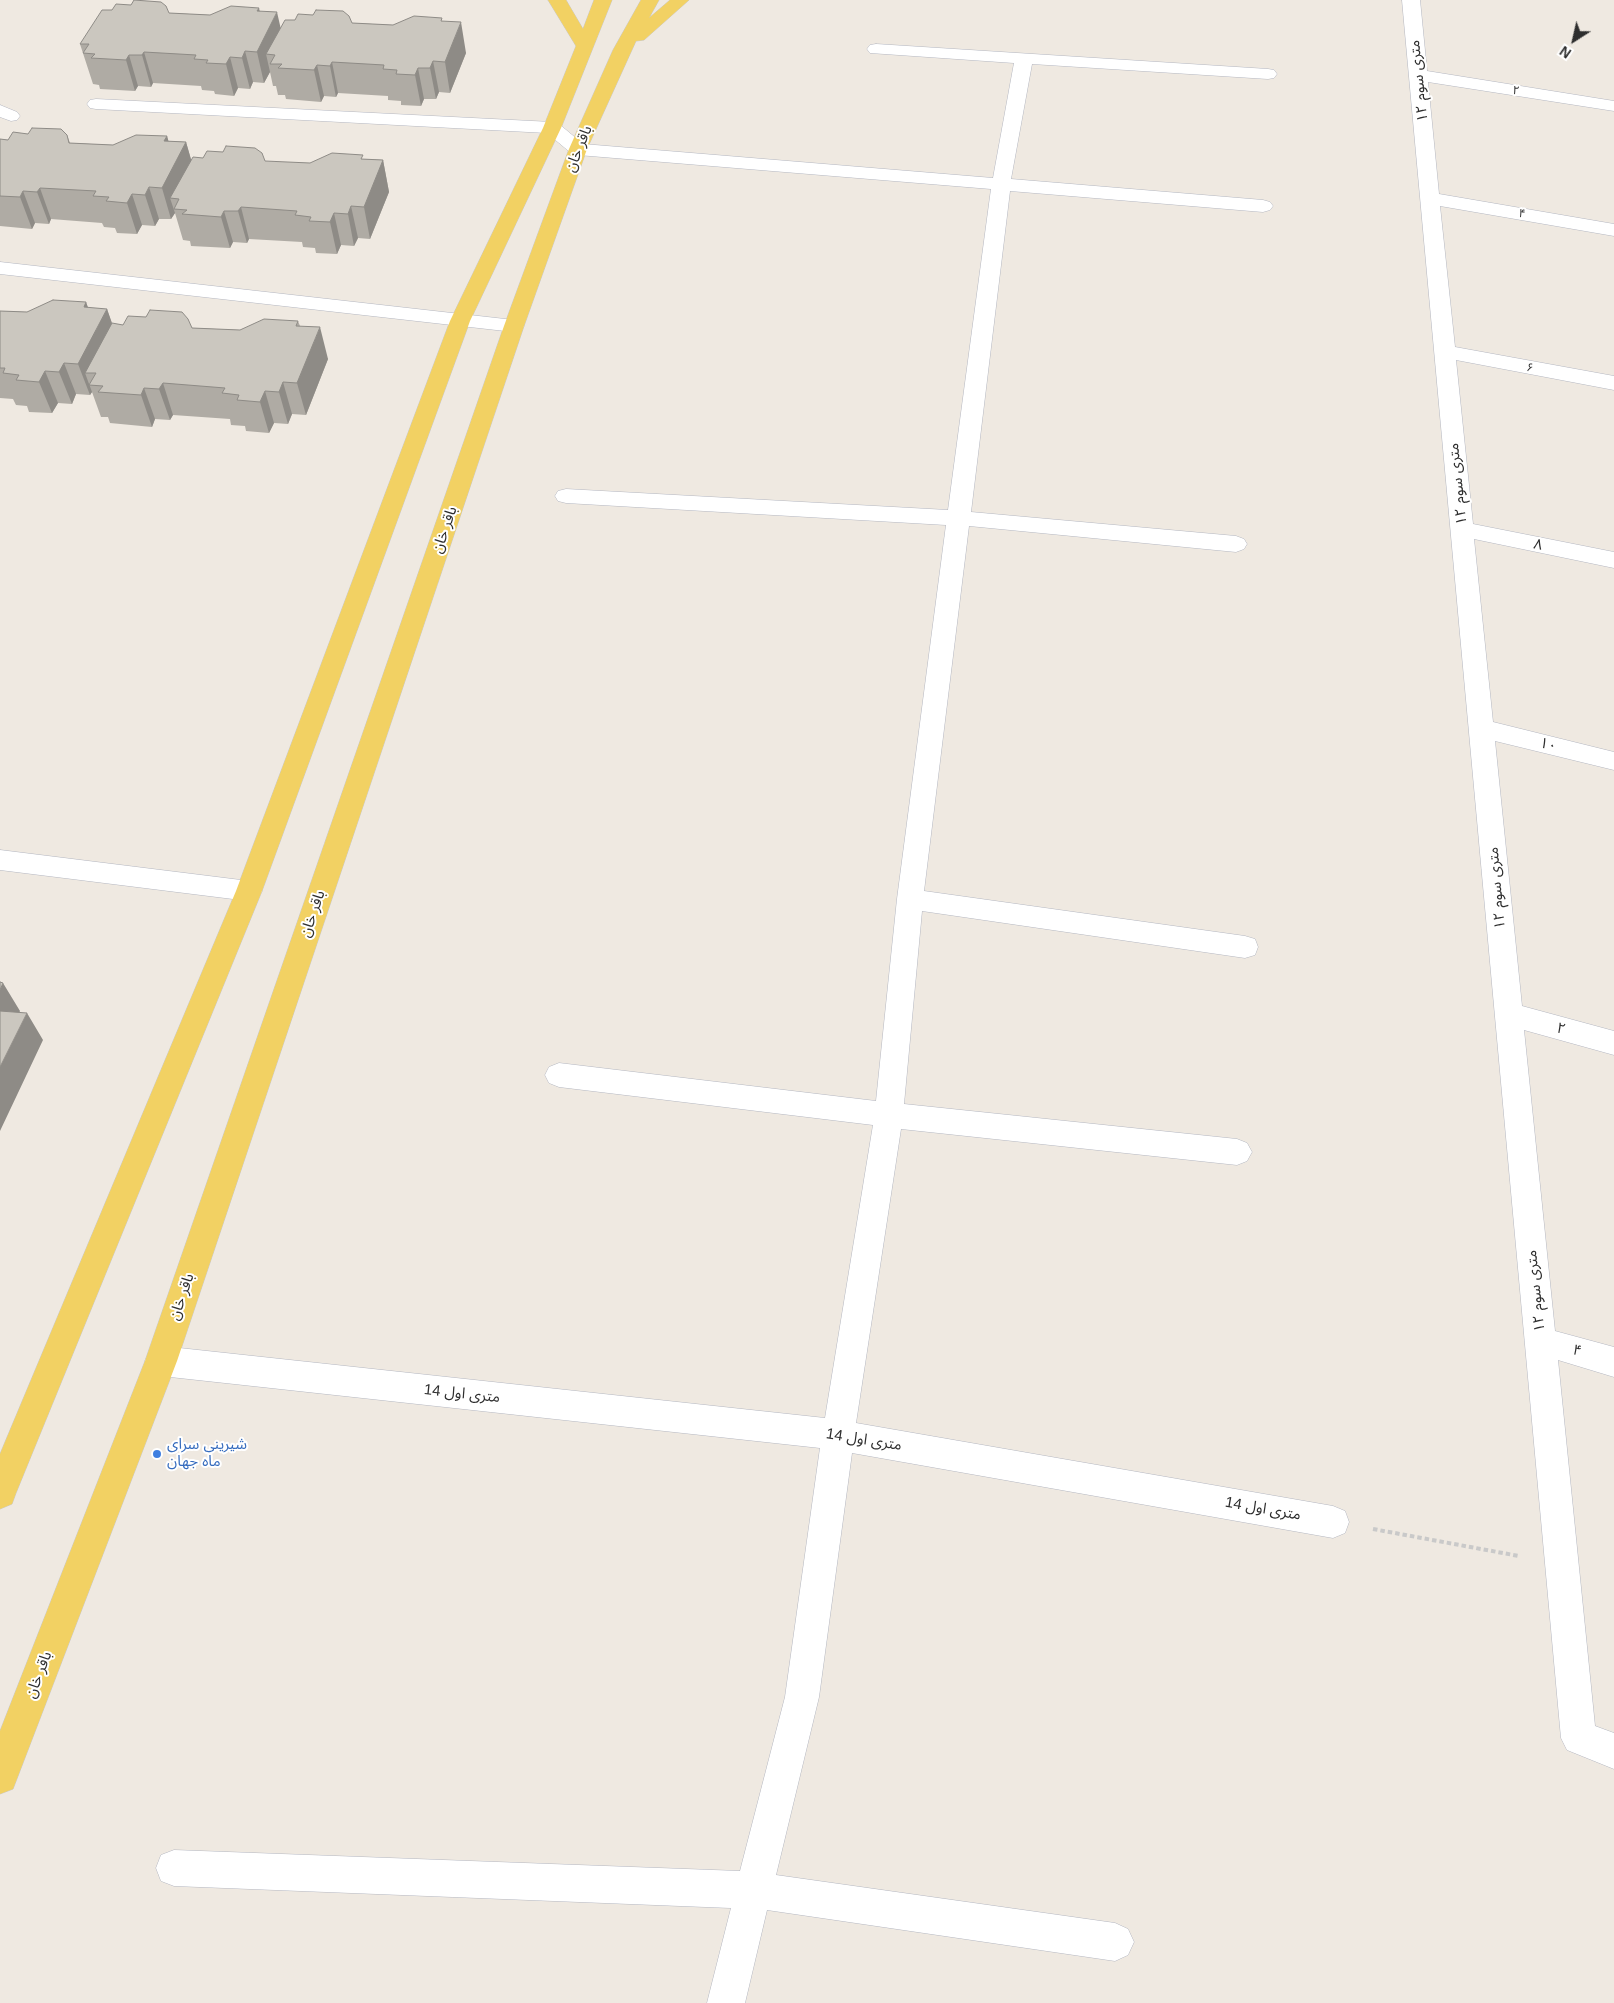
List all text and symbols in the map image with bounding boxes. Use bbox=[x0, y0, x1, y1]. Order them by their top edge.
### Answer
north arrow bbox=[1549, 15, 1599, 65]
street label: ۱۲ متری سوم bbox=[1406, 39, 1432, 123]
text: N bbox=[1557, 43, 1574, 62]
street label: ۲ bbox=[1511, 83, 1521, 99]
street label: باقر خان bbox=[562, 123, 596, 175]
street label: ۴ bbox=[1517, 206, 1527, 222]
street label: ۶ bbox=[1525, 360, 1535, 376]
street label: ۱۲ متری سوم bbox=[1445, 442, 1471, 526]
street label: باقر خان bbox=[429, 504, 461, 556]
street label: ۸ bbox=[1532, 535, 1544, 555]
street label: ۱۰ bbox=[1537, 734, 1559, 756]
street label: ۱۲ متری سوم bbox=[1484, 846, 1510, 930]
street label: باقر خان bbox=[297, 888, 329, 940]
street label: ۲ bbox=[1555, 1019, 1567, 1039]
street label: ۱۲ متری سوم bbox=[1523, 1249, 1549, 1333]
street label: باقر خان bbox=[166, 1271, 198, 1323]
street label: ۴ bbox=[1570, 1341, 1584, 1361]
street label: 14 متری اول bbox=[423, 1381, 501, 1407]
street label: 14 متری اول bbox=[825, 1425, 903, 1455]
place label: شیرینی سرای ماه جهان bbox=[167, 1436, 247, 1471]
marker: شیرینی سرای ماه جهان bbox=[151, 1448, 163, 1460]
street label: 14 متری اول bbox=[1224, 1493, 1302, 1525]
street label: باقر خان bbox=[22, 1649, 56, 1701]

